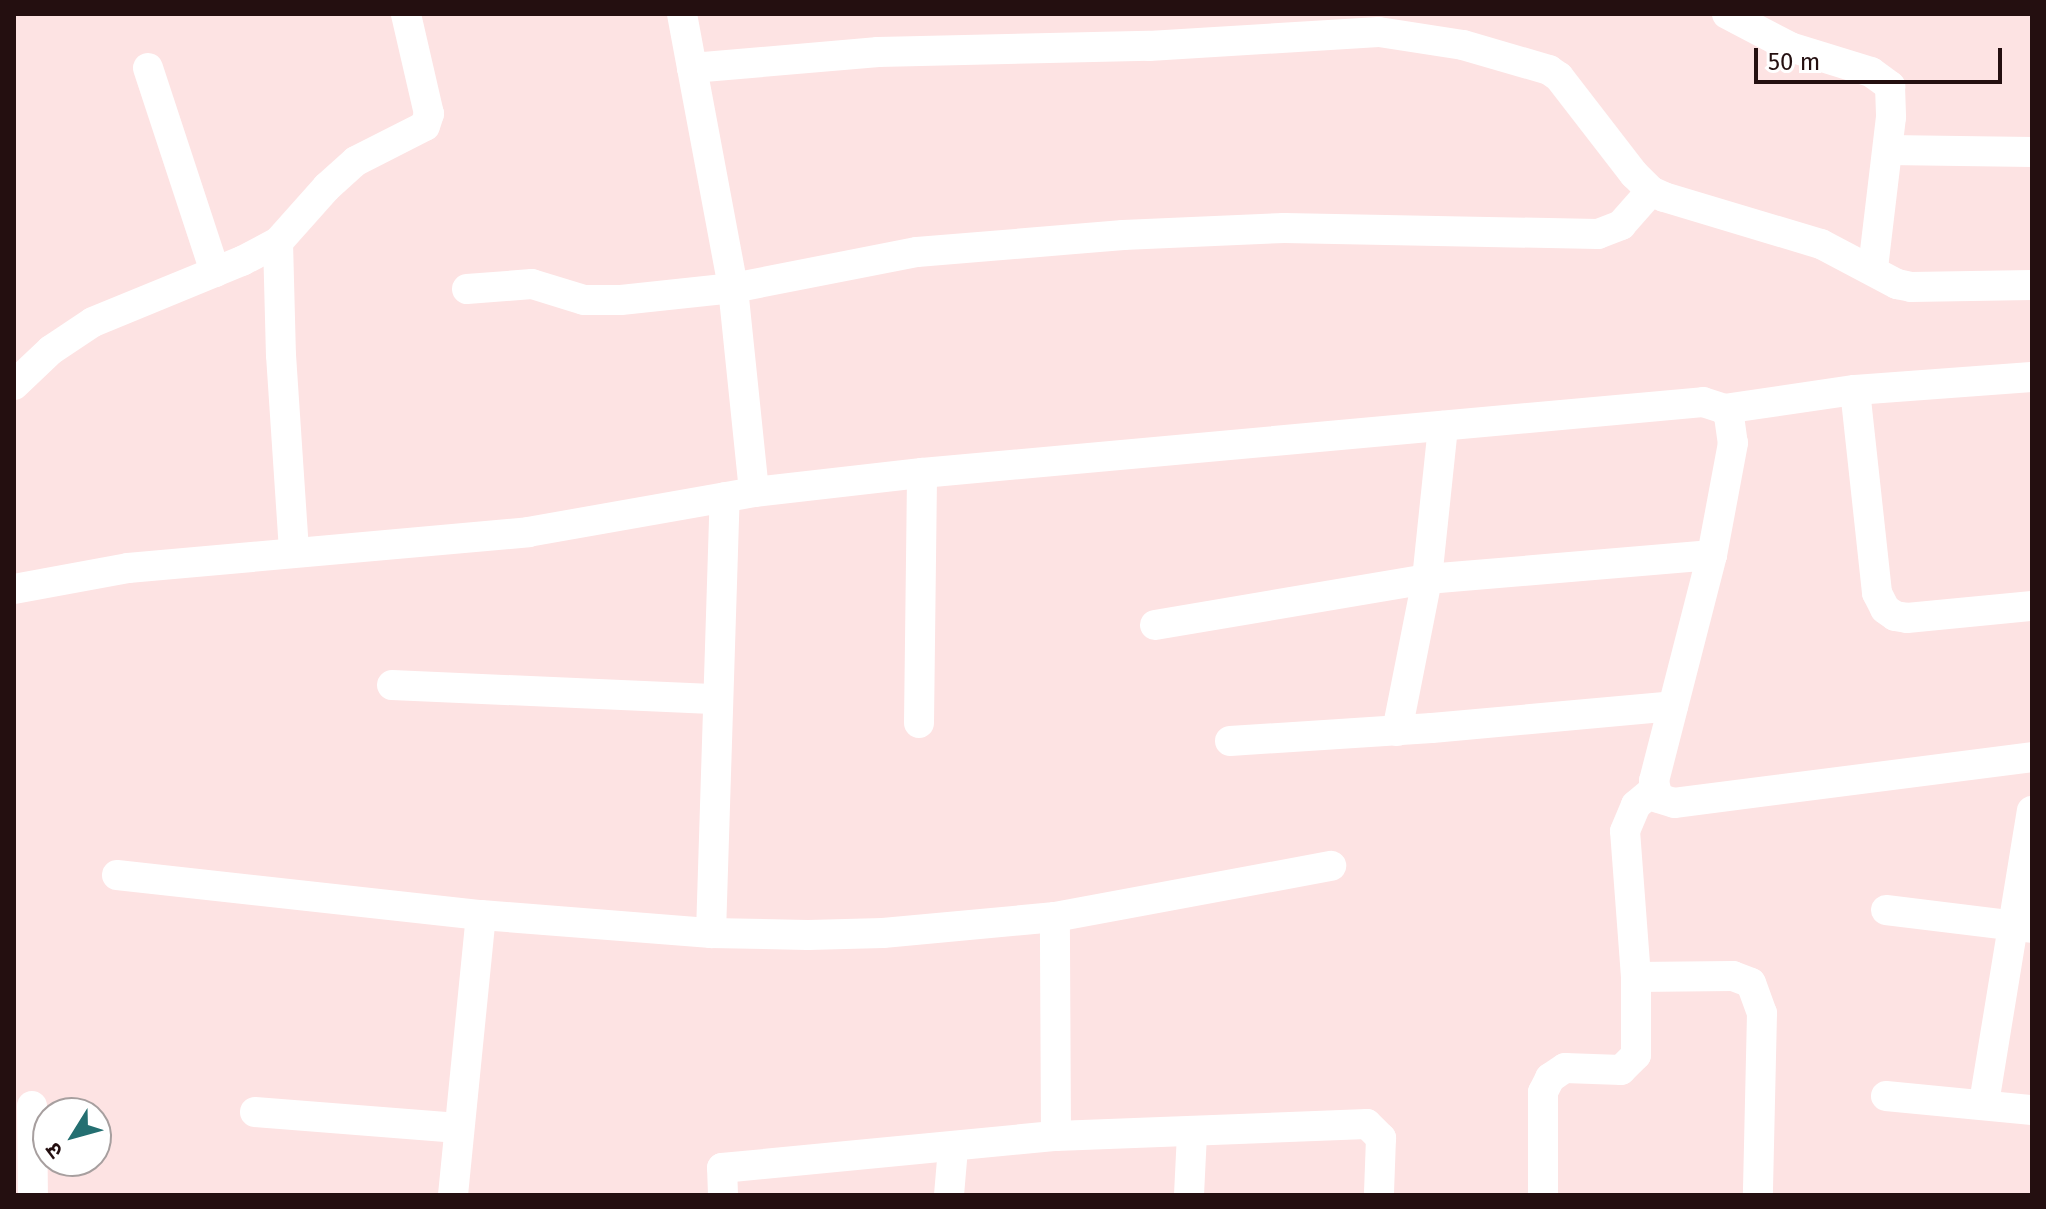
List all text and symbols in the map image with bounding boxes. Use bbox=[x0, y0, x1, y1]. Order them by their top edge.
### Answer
scale bar bbox=[1758, 32, 2006, 82]
text: 50 m bbox=[1768, 48, 1820, 76]
north arrow bbox=[32, 1097, 112, 1177]
text: उ bbox=[39, 1137, 69, 1164]

